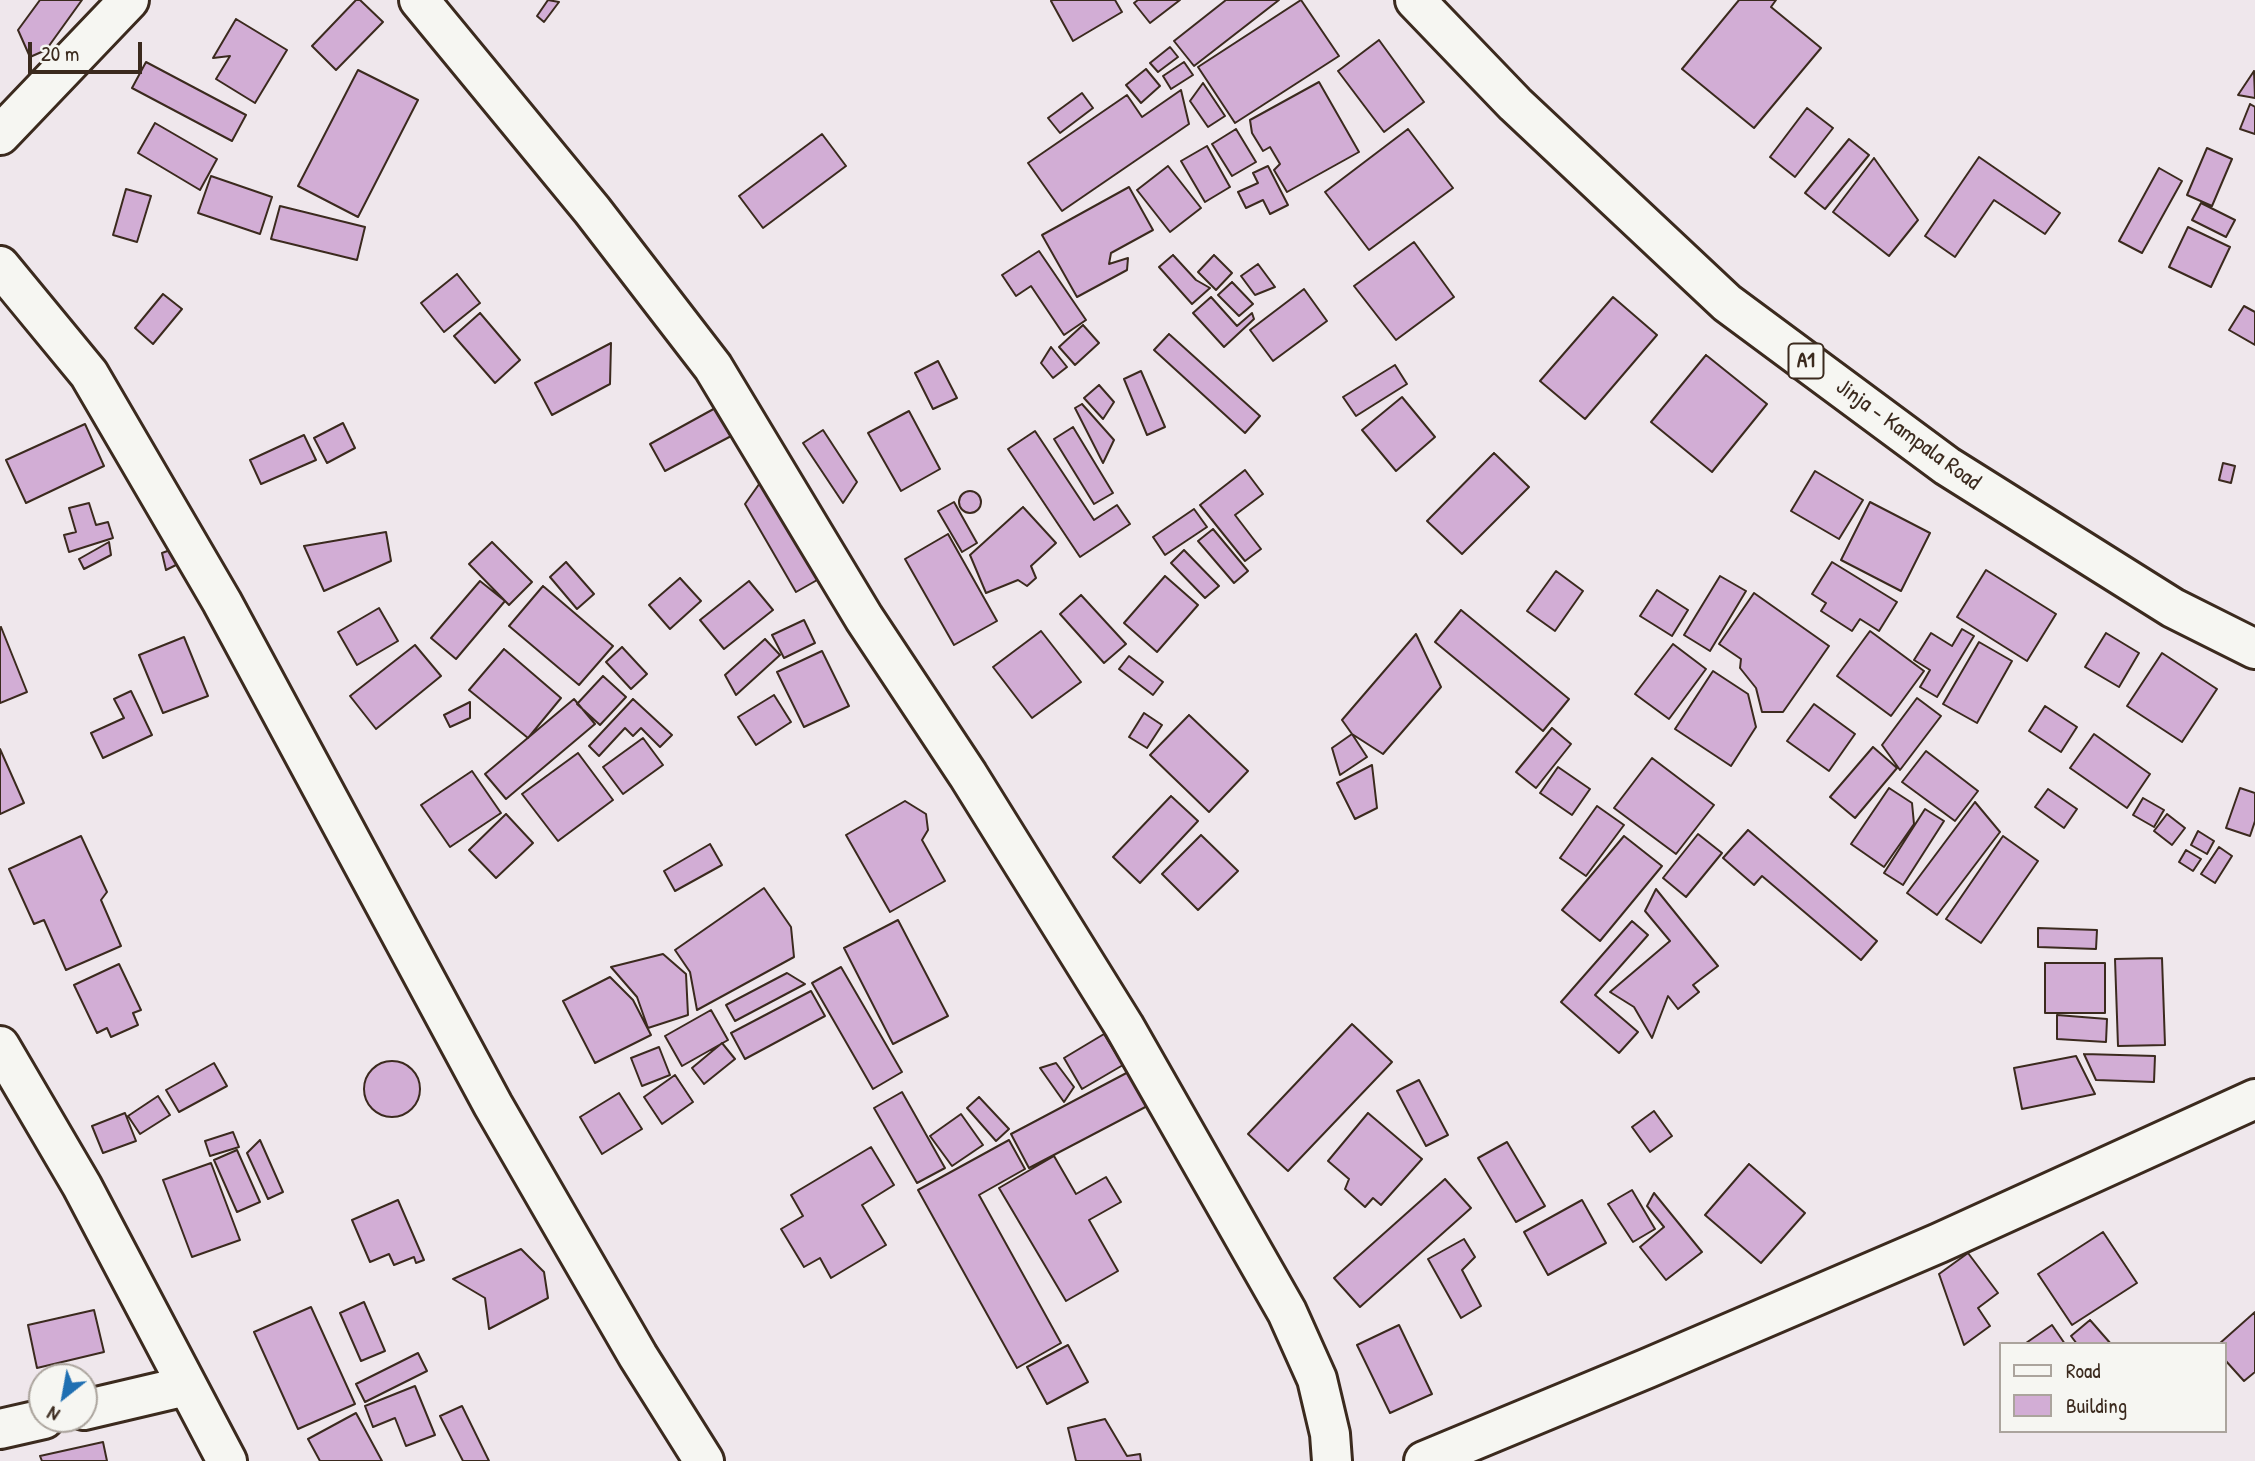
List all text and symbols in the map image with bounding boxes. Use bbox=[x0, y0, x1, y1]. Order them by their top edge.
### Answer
scale bar bbox=[32, 28, 145, 72]
text: 20 m bbox=[41, 39, 79, 68]
road number: A1 bbox=[1788, 344, 1824, 378]
street label: Jinja - Kampala Road bbox=[1830, 373, 1986, 497]
legend bbox=[2000, 1342, 2227, 1433]
text: Road bbox=[2066, 1356, 2100, 1385]
north arrow bbox=[28, 1363, 98, 1433]
text: Building bbox=[2066, 1391, 2127, 1420]
text: N bbox=[42, 1401, 64, 1428]

